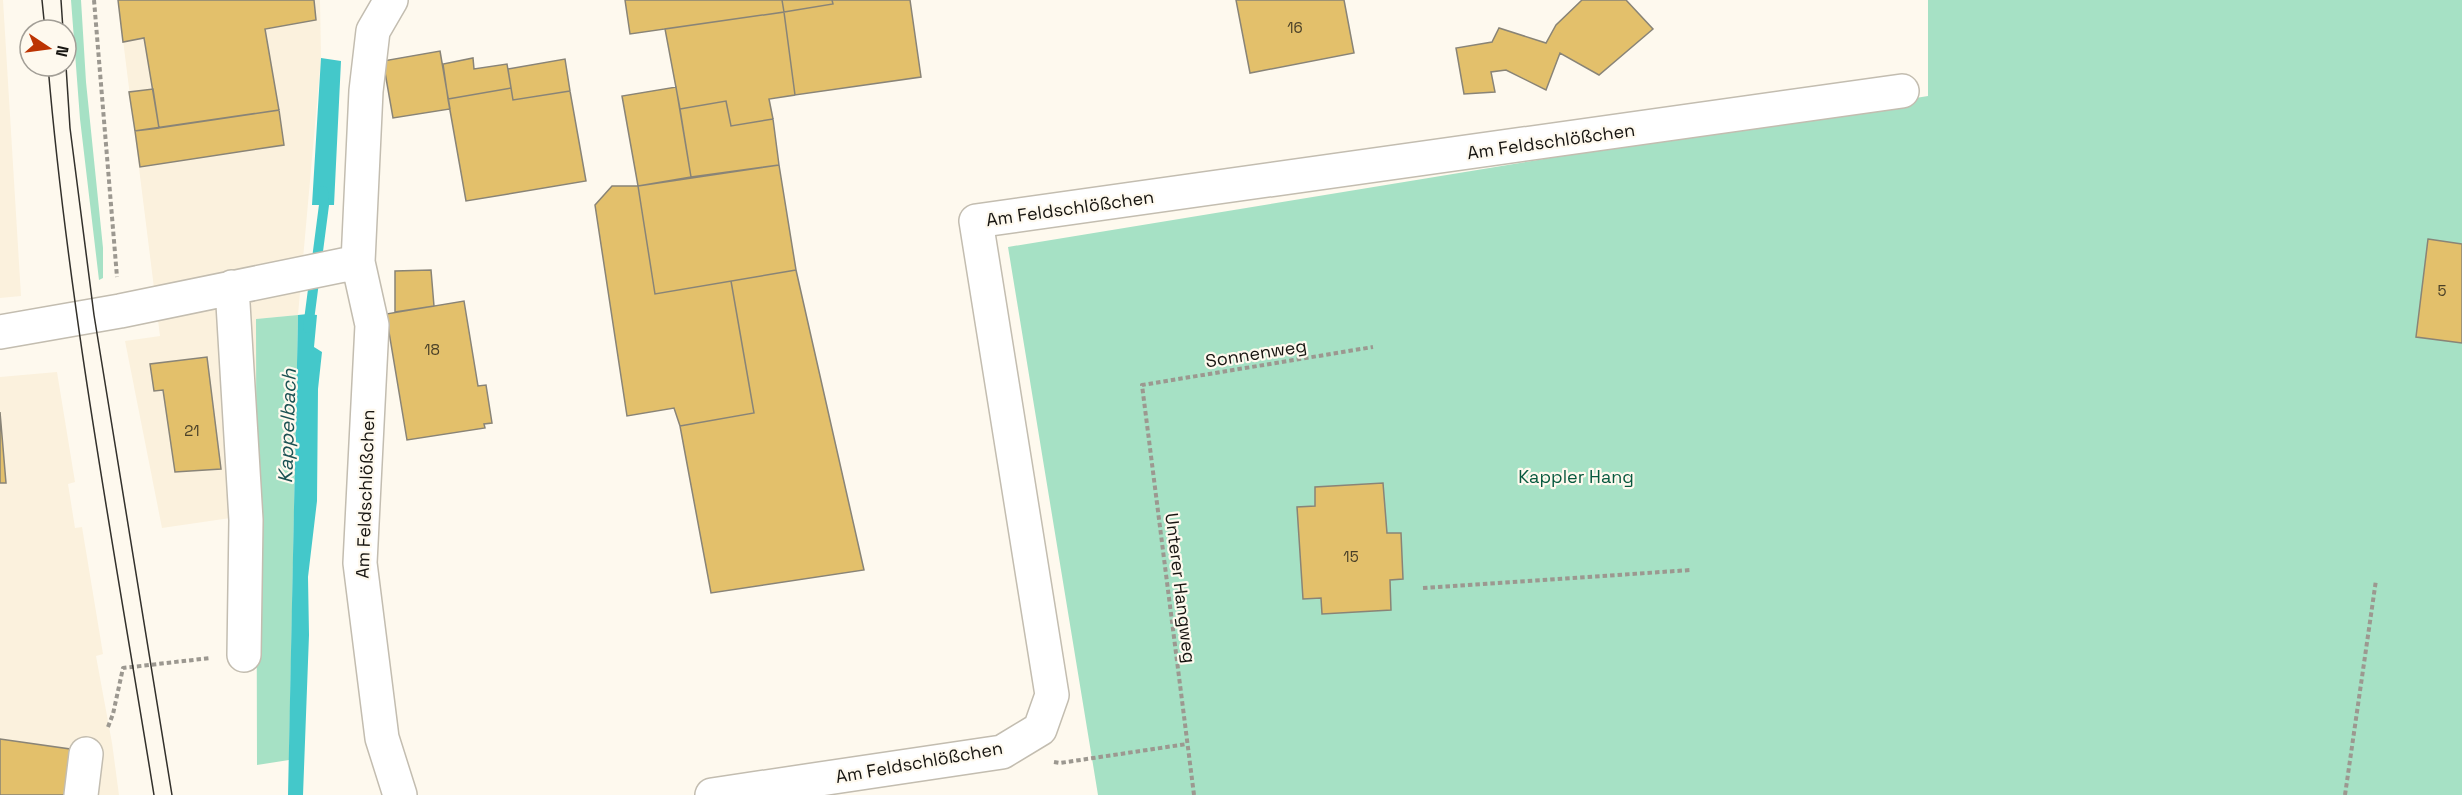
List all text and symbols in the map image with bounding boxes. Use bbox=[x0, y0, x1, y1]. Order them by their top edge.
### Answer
north arrow bbox=[18, 18, 78, 78]
house number: 16 bbox=[1287, 18, 1303, 37]
text: N bbox=[51, 44, 74, 59]
street label: Am Feldschlößchen bbox=[1466, 118, 1636, 164]
street label: Am Feldschlößchen bbox=[985, 185, 1155, 231]
house number: 5 bbox=[2438, 281, 2447, 300]
street label: Sonnenweg bbox=[1204, 334, 1308, 372]
house number: 18 bbox=[424, 340, 440, 359]
water label: Kappelbach bbox=[272, 368, 302, 484]
street label: Am Feldschlößchen bbox=[351, 409, 379, 579]
house number: 21 bbox=[184, 421, 200, 440]
park label: Kappler Hang bbox=[1518, 465, 1634, 488]
street label: Unterer Hangweg bbox=[1160, 512, 1202, 664]
house number: 15 bbox=[1343, 547, 1359, 566]
street label: Am Feldschlößchen bbox=[834, 736, 1004, 788]

